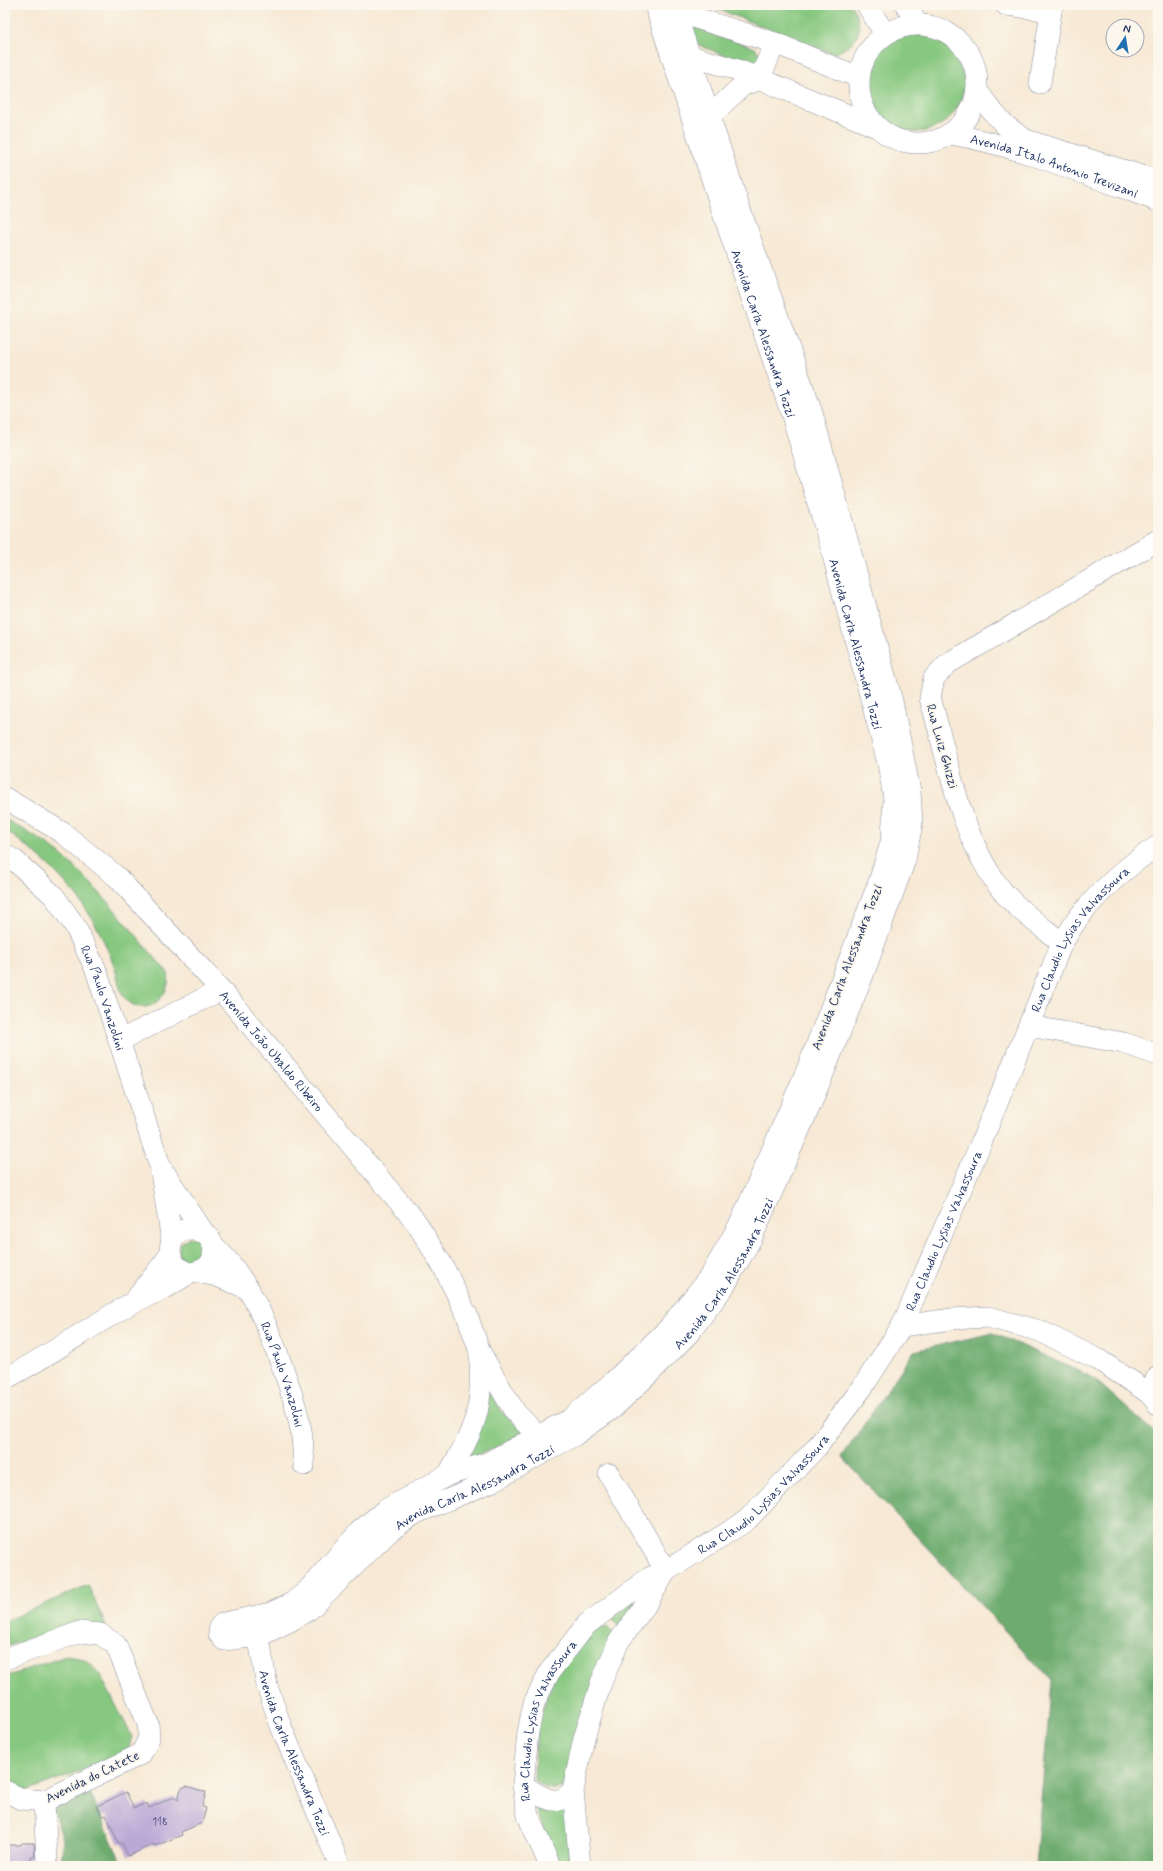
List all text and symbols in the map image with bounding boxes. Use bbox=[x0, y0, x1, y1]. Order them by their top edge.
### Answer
north arrow bbox=[1105, 18, 1145, 58]
text: N bbox=[1122, 22, 1132, 37]
street label: Avenida Italo Antonio Trevizani bbox=[969, 131, 1140, 203]
street label: Avenida Carla Alessandra Tozzi bbox=[726, 248, 799, 420]
street label: Avenida Carla Alessandra Tozzi bbox=[824, 557, 886, 731]
street label: Rua Luiz Ghizzi bbox=[921, 702, 962, 791]
street label: Rua Claudio Lysias Valvassoura bbox=[1028, 863, 1134, 1015]
street label: Avenida Carla Alessandra Tozzi bbox=[808, 882, 887, 1053]
street label: Rua Paulo Vanzolini bbox=[75, 943, 129, 1053]
street label: Avenida João Ubaldo Ribeiro bbox=[215, 987, 326, 1116]
street label: Rua Claudio Lysias Valvassoura bbox=[903, 1148, 987, 1314]
street label: Avenida Carla Alessandra Tozzi bbox=[671, 1196, 778, 1354]
street label: Rua Paulo Vanzolini bbox=[256, 1319, 307, 1429]
street label: Rua Claudio Lysias Valvassoura bbox=[695, 1431, 834, 1559]
street label: Avenida Carla Alessandra Tozzi bbox=[392, 1441, 558, 1535]
street label: Rua Claudio Lysias Valvassoura bbox=[516, 1637, 581, 1802]
street label: Avenida Carla Alessandra Tozzi bbox=[254, 1669, 333, 1838]
street label: Avenida do Catete bbox=[43, 1747, 142, 1807]
house number: 118 bbox=[152, 1815, 168, 1829]

